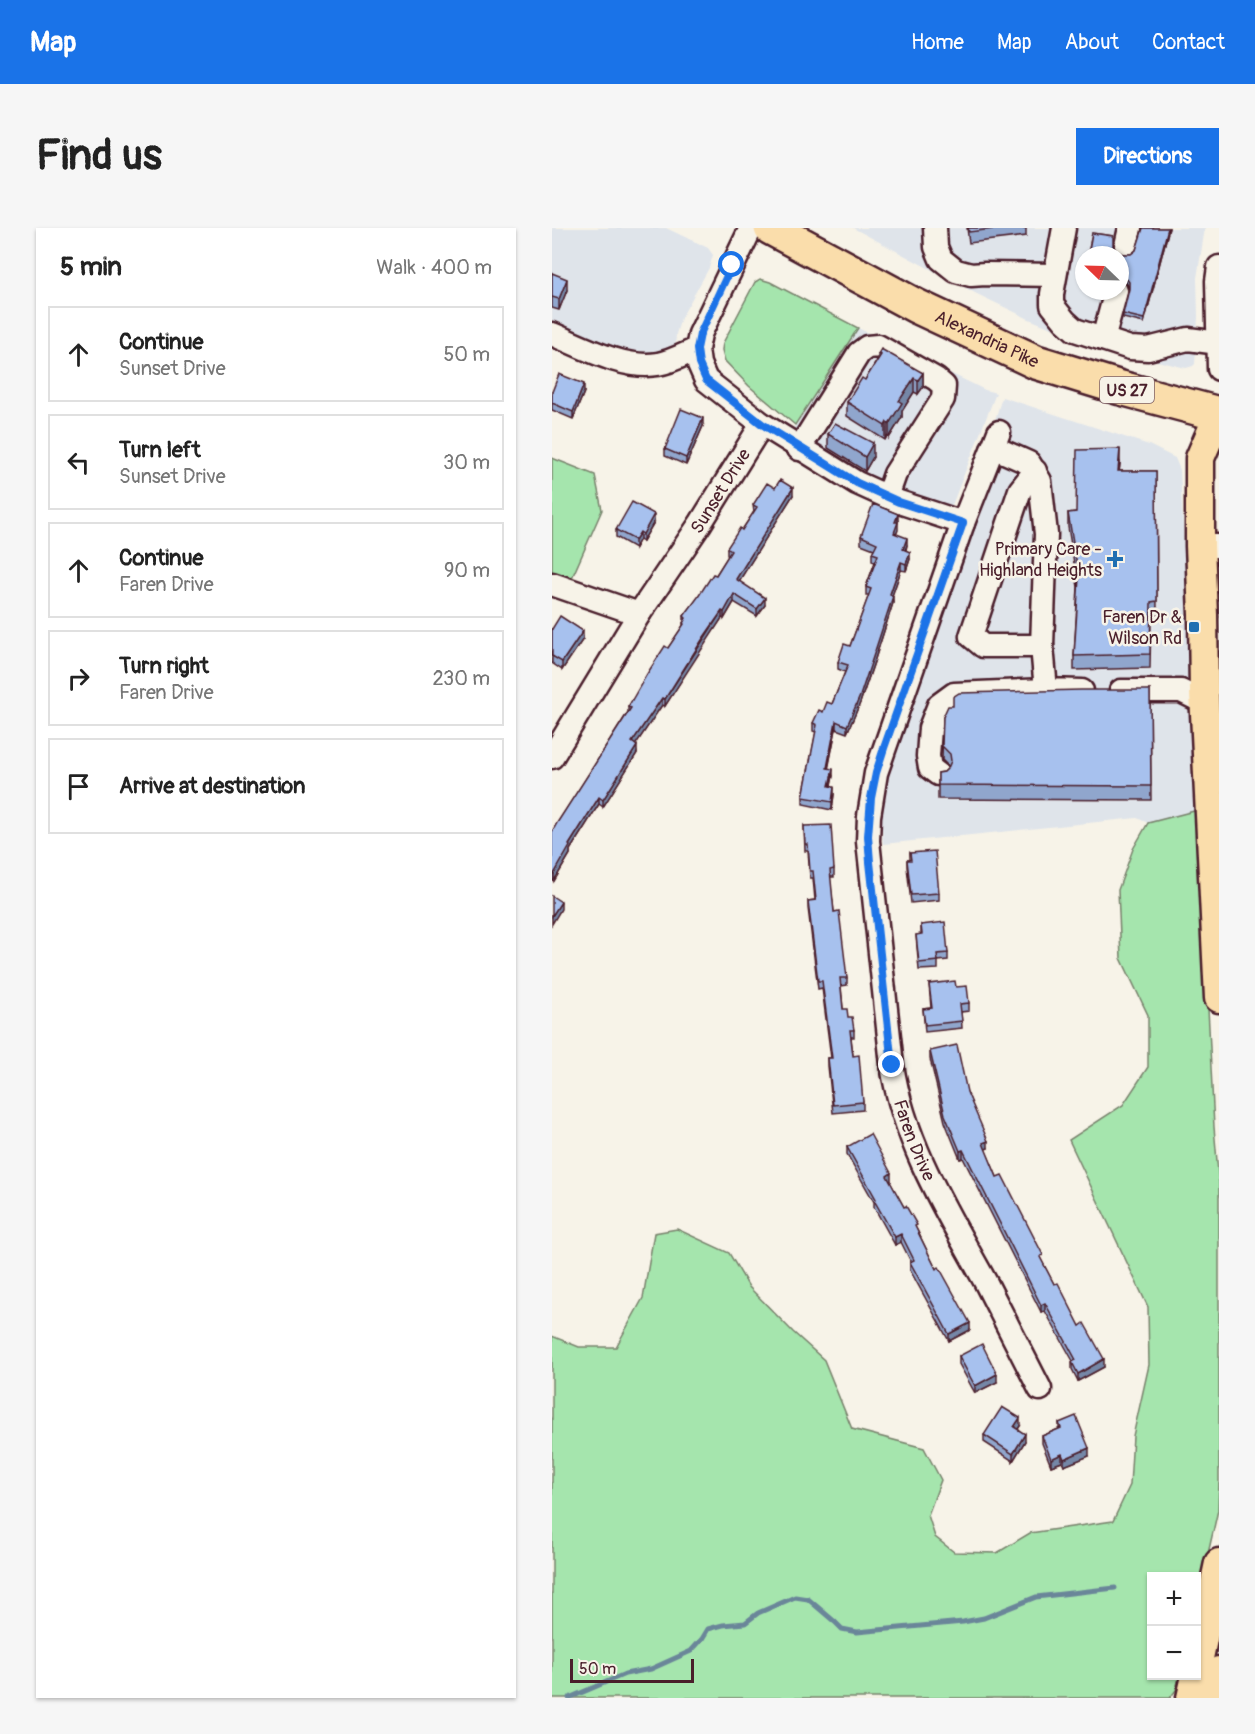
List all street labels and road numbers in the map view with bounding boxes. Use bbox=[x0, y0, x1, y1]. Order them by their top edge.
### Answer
street label: Alexandria Pike bbox=[931, 305, 1043, 374]
road number: US 27 bbox=[1100, 377, 1154, 403]
street label: Sunset Drive bbox=[686, 444, 756, 538]
street label: Faren Drive bbox=[888, 1097, 940, 1185]

